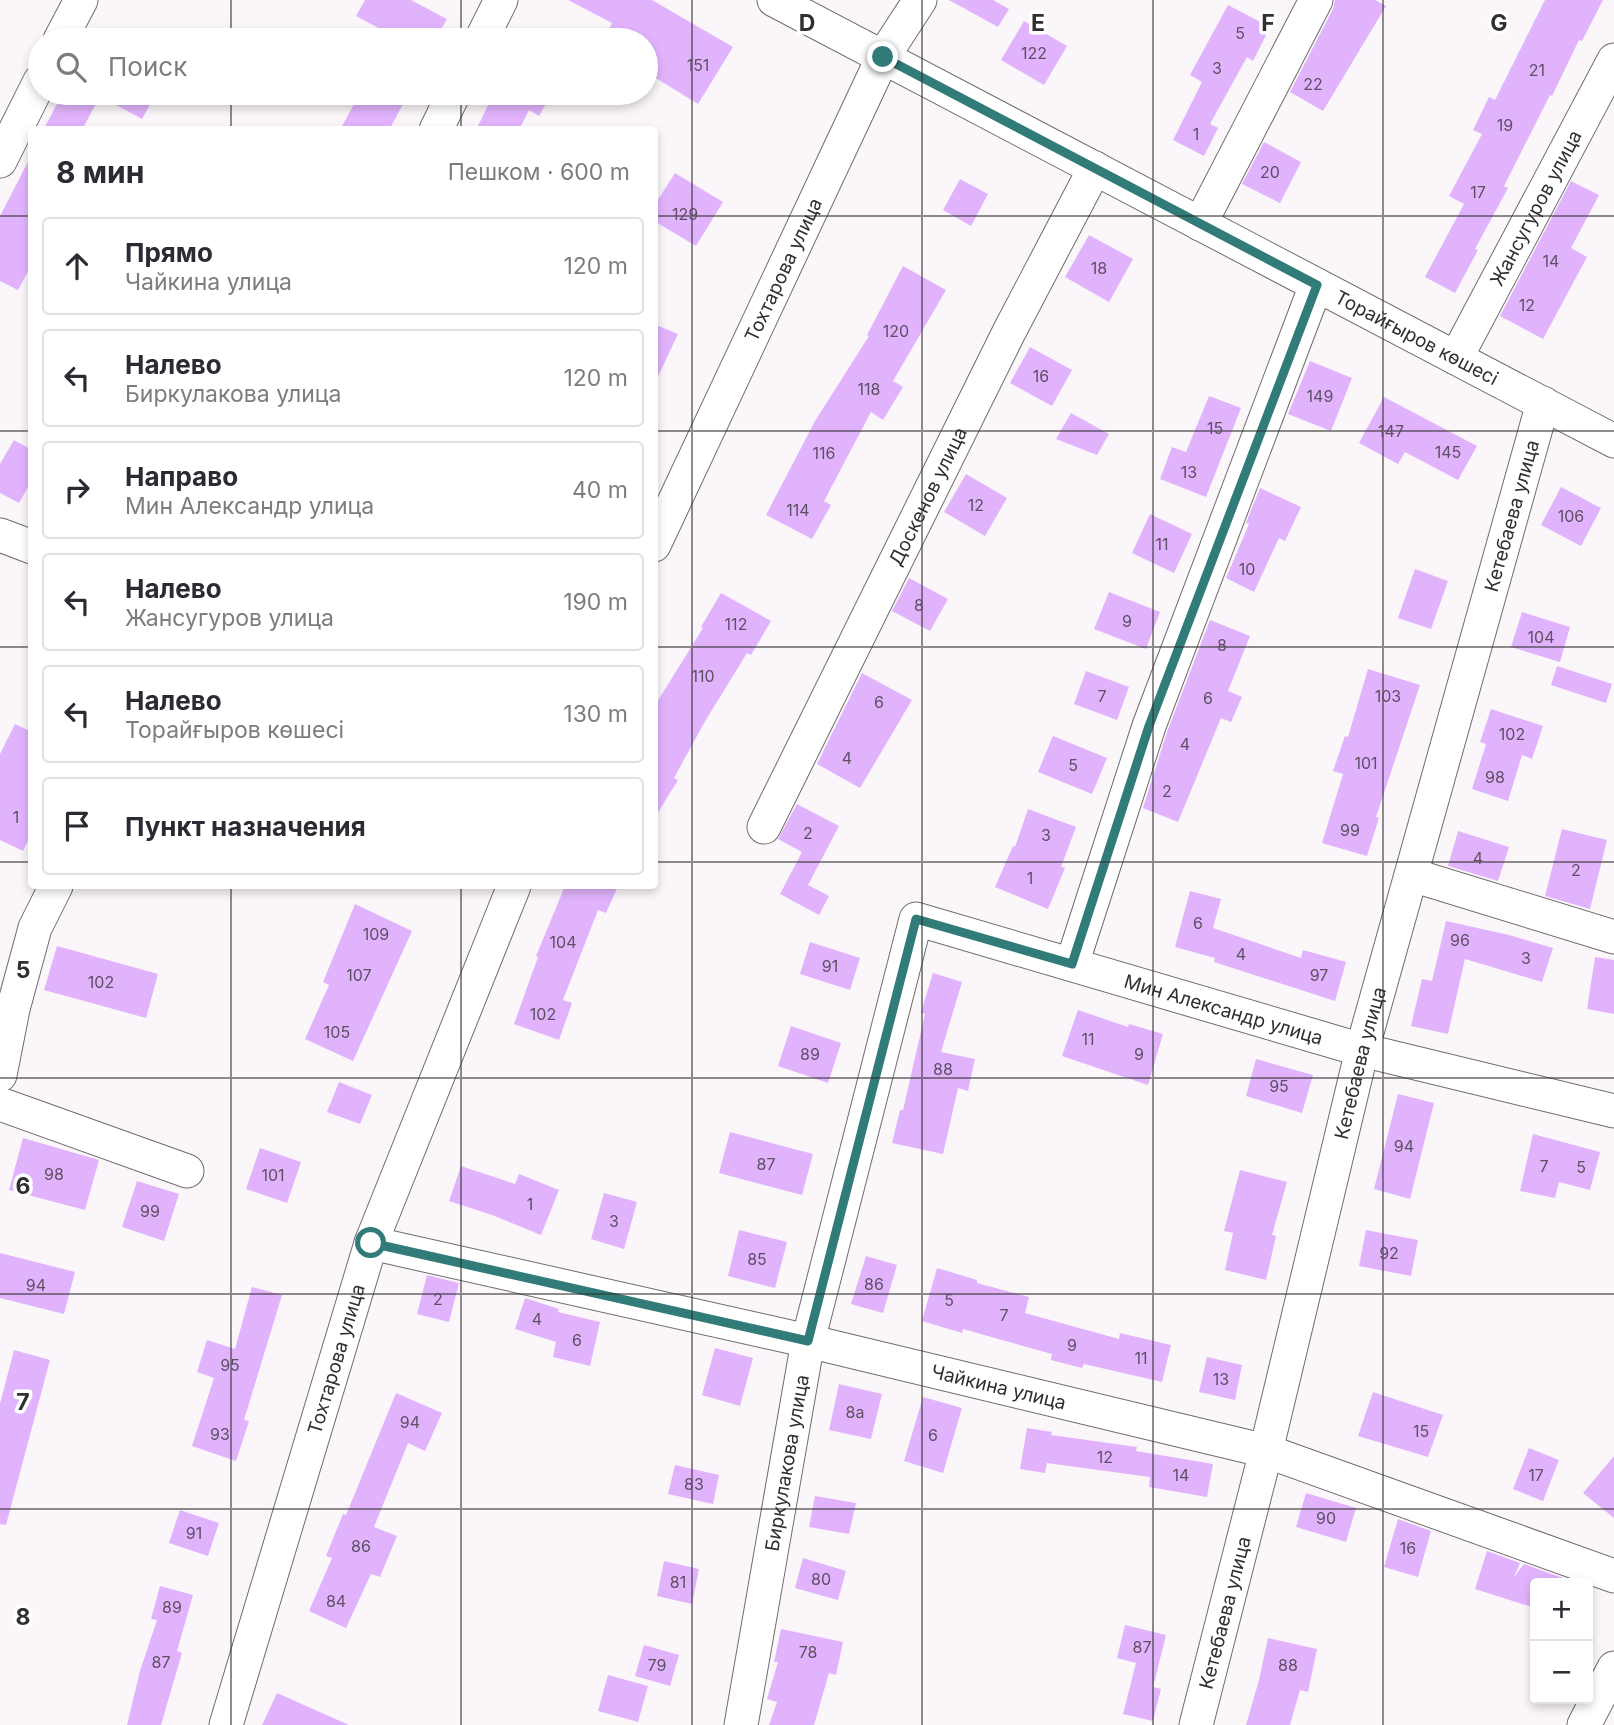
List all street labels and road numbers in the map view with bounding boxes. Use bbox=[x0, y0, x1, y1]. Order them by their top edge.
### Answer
street label: Жансугуров улица bbox=[1485, 126, 1587, 290]
street label: Тохтарова улица bbox=[740, 195, 827, 345]
street label: Торайғыров көшесі bbox=[1331, 286, 1502, 390]
street label: Доскенов улица bbox=[884, 423, 972, 570]
street label: Кетебаева улица bbox=[1480, 437, 1544, 594]
street label: Мин Александр улица bbox=[1121, 970, 1326, 1050]
street label: Кетебаева улица bbox=[1330, 984, 1391, 1142]
street label: Тохтарова улица bbox=[303, 1281, 370, 1437]
street label: Чайкина улица bbox=[929, 1360, 1068, 1415]
street label: Биркулакова улица bbox=[761, 1373, 814, 1553]
street label: Кетебаева улица bbox=[1195, 1534, 1256, 1691]

